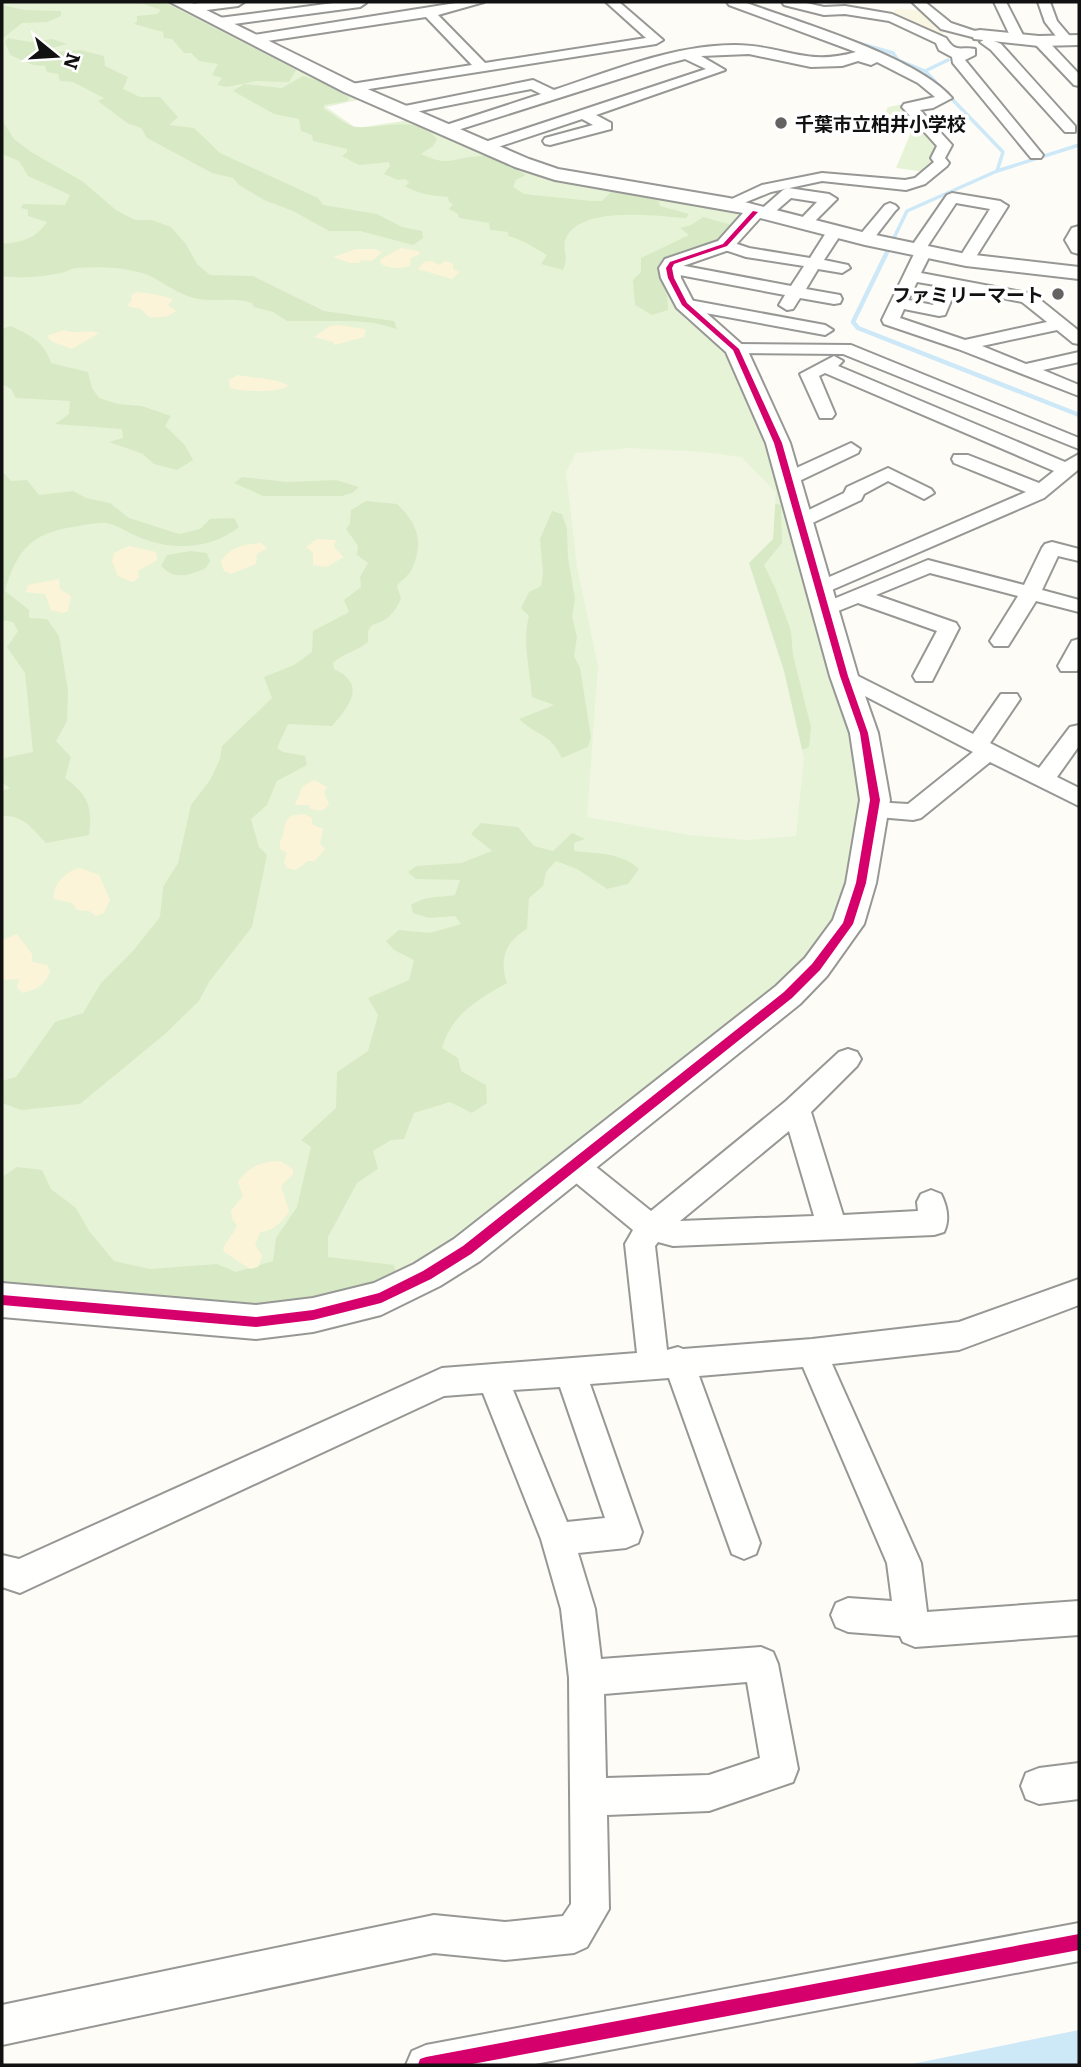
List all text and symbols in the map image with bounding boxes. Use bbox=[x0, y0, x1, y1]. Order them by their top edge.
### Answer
north arrow bbox=[21, 21, 91, 91]
text: N bbox=[57, 50, 89, 74]
place label: 千葉市立柏井小学校 bbox=[795, 109, 966, 137]
marker: 千葉市立柏井小学校 bbox=[773, 115, 789, 131]
place label: ファミリーマート bbox=[892, 280, 1044, 308]
marker: ファミリーマート bbox=[1050, 286, 1066, 302]

